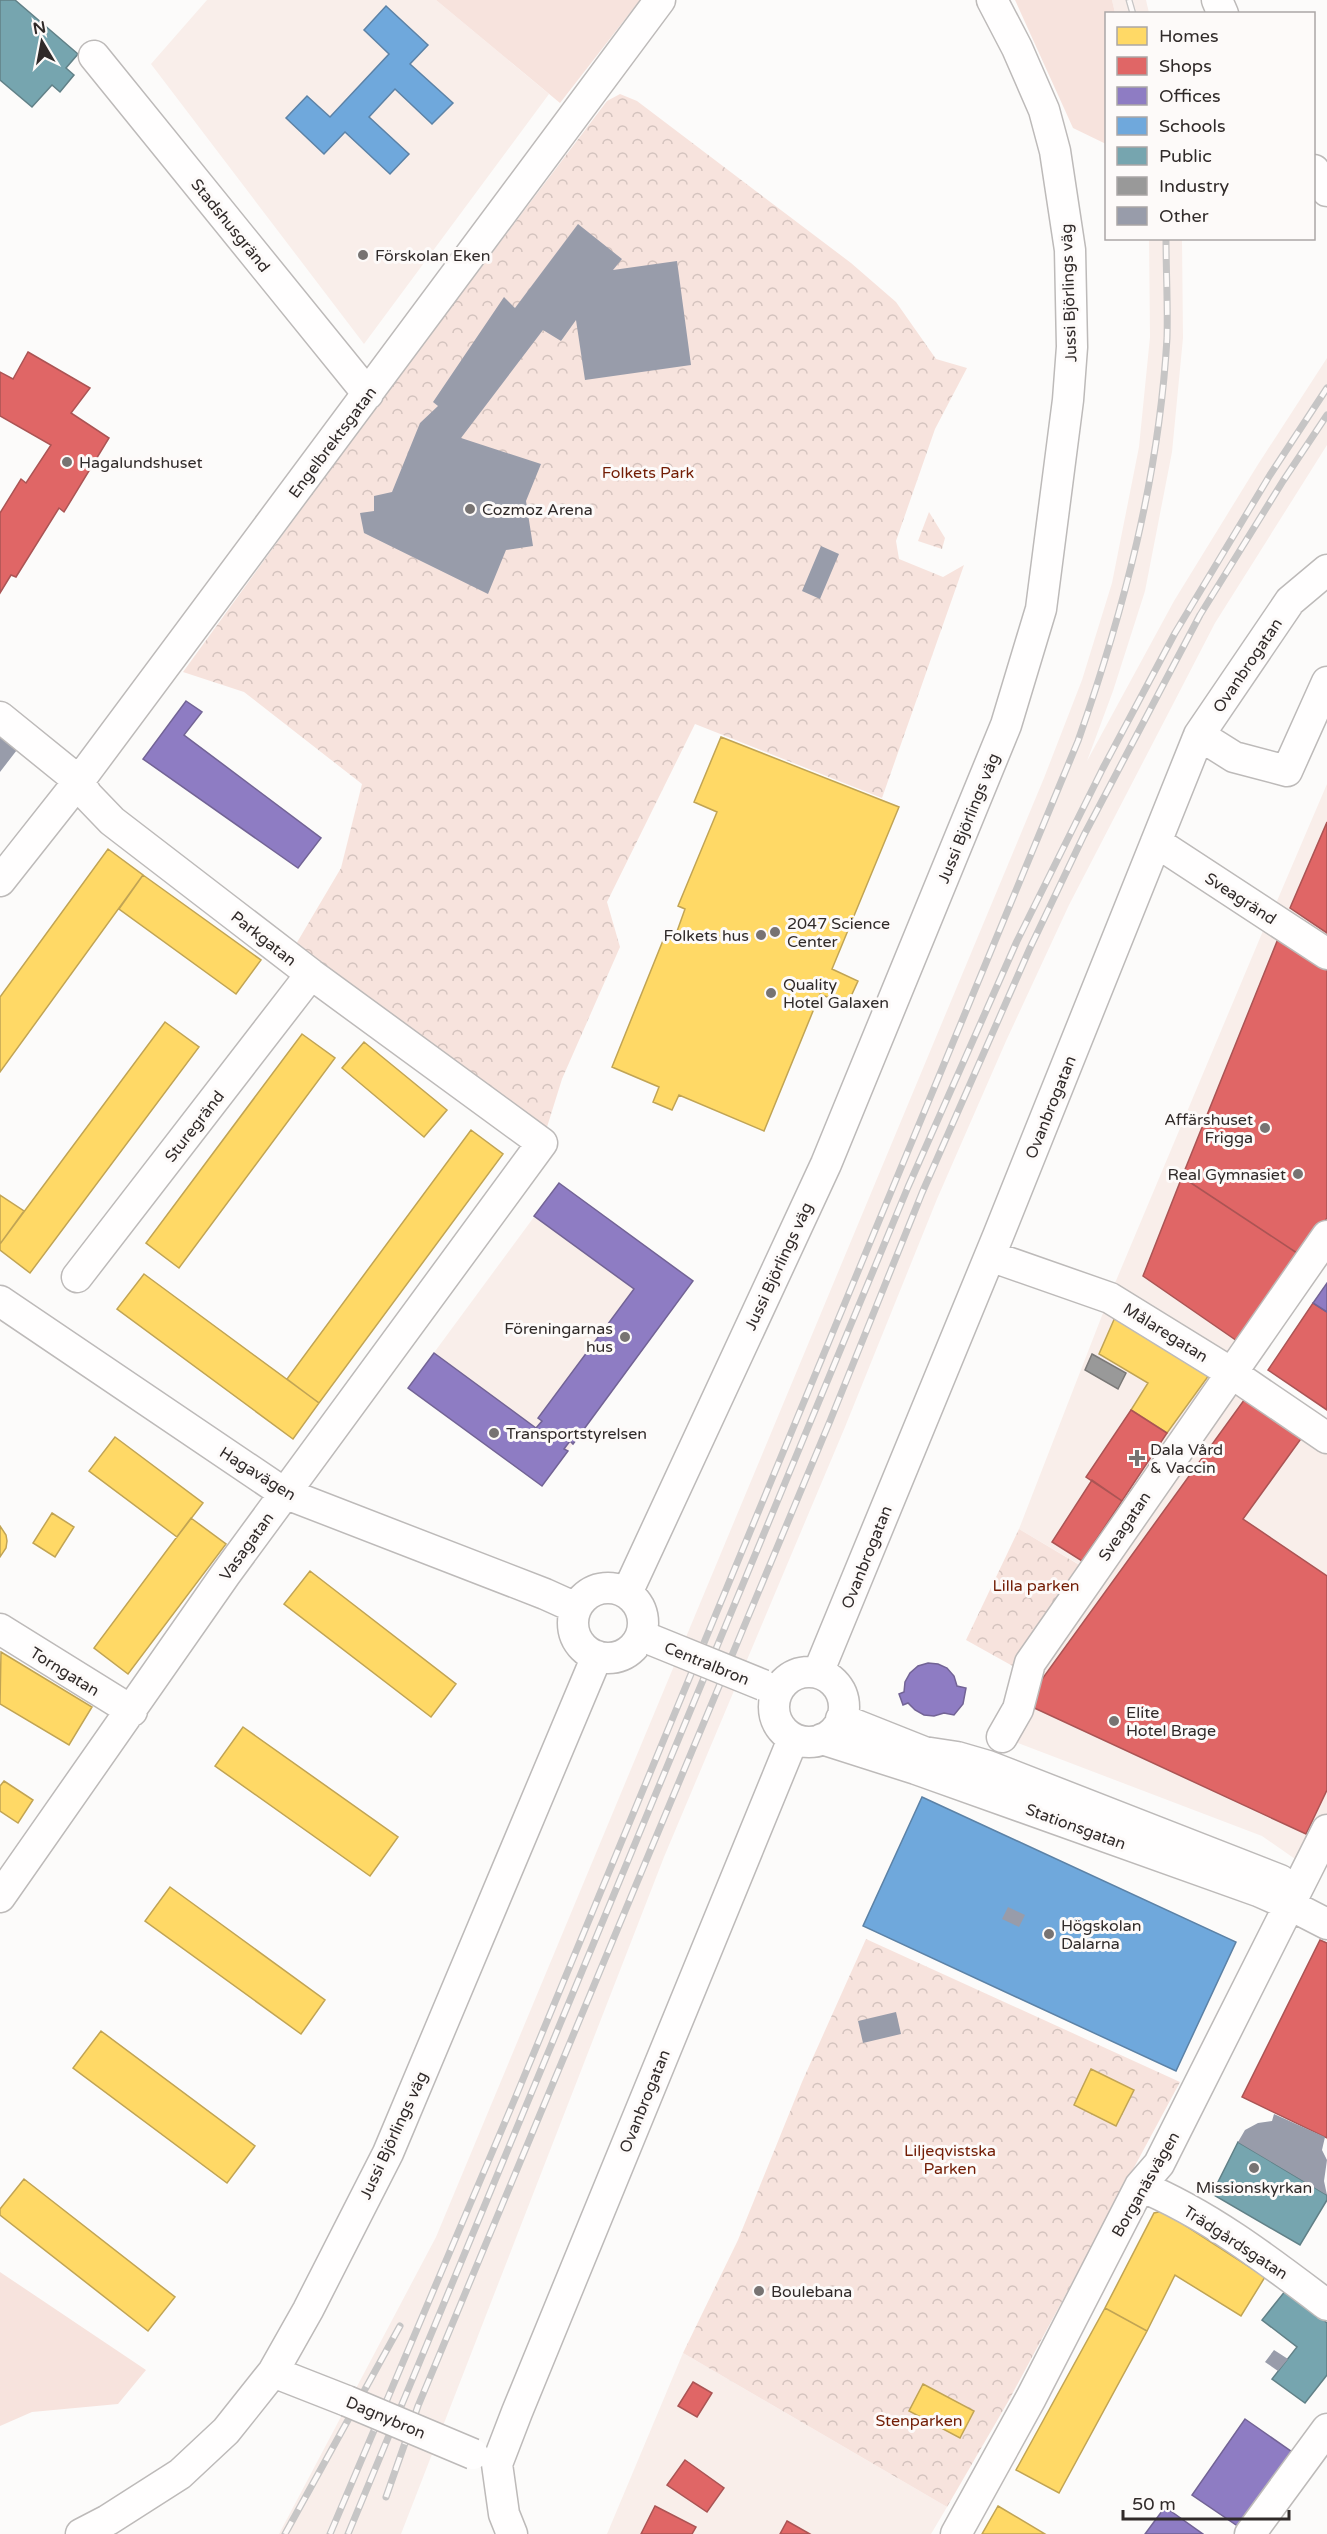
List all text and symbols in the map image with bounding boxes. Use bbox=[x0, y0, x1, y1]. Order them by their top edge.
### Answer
north arrow bbox=[12, 12, 72, 72]
legend bbox=[1105, 12, 1315, 240]
text: N bbox=[32, 17, 48, 39]
text: Homes bbox=[1159, 25, 1219, 47]
text: Shops bbox=[1159, 55, 1212, 77]
text: Offices bbox=[1159, 85, 1221, 107]
text: Schools bbox=[1159, 115, 1226, 137]
text: Public bbox=[1159, 145, 1212, 167]
street label: Stadshusgränd bbox=[186, 175, 274, 276]
text: Industry bbox=[1159, 175, 1230, 197]
text: Other bbox=[1159, 205, 1209, 227]
street label: Jussi Björlings väg bbox=[1057, 223, 1081, 363]
place label: Förskolan Eken bbox=[375, 246, 490, 266]
marker: Förskolan Eken bbox=[356, 248, 370, 262]
street label: Engelbrektsgatan bbox=[284, 383, 381, 502]
place label: Hagalundshuset bbox=[79, 453, 203, 473]
marker: Hagalundshuset bbox=[60, 455, 74, 469]
park label: Folkets Park bbox=[602, 463, 695, 483]
place label: Cozmoz Arena bbox=[482, 500, 593, 520]
marker: Cozmoz Arena bbox=[463, 502, 477, 516]
street label: Ovanbrogatan bbox=[1209, 615, 1287, 717]
street label: Jussi Björlings väg bbox=[934, 750, 1004, 886]
street label: Sveagränd bbox=[1201, 868, 1280, 929]
street label: Parkgatan bbox=[227, 907, 300, 971]
place label: 2047 Science Center bbox=[787, 914, 890, 952]
marker: 2047 Science Center bbox=[768, 925, 782, 939]
place label: Folkets hus bbox=[664, 926, 749, 946]
marker: Folkets hus bbox=[754, 928, 768, 942]
place label: Quality Hotel Galaxen bbox=[783, 975, 889, 1013]
marker: Quality Hotel Galaxen bbox=[764, 986, 778, 1000]
street label: Ovanbrogatan bbox=[1021, 1053, 1081, 1162]
street label: Sturegränd bbox=[161, 1087, 229, 1166]
place label: Affärshuset Frigga bbox=[1164, 1110, 1253, 1148]
marker: Affärshuset Frigga bbox=[1258, 1121, 1272, 1135]
place label: Real Gymnasiet bbox=[1167, 1165, 1286, 1185]
marker: Real Gymnasiet bbox=[1291, 1167, 1305, 1181]
street label: Jussi Björlings väg bbox=[741, 1199, 817, 1334]
street label: Målaregatan bbox=[1119, 1299, 1212, 1367]
place label: Föreningarnas hus bbox=[504, 1319, 613, 1357]
marker: Föreningarnas hus bbox=[618, 1330, 632, 1344]
place label: Transportstyrelsen bbox=[506, 1424, 647, 1444]
marker: Transportstyrelsen bbox=[487, 1426, 501, 1440]
place label: Dala Vård & Vaccin bbox=[1150, 1440, 1223, 1478]
street label: Hagavägen bbox=[216, 1443, 299, 1505]
marker: Dala Vård & Vaccin bbox=[1128, 1449, 1146, 1467]
street label: Sveagatan bbox=[1094, 1488, 1155, 1565]
street label: Ovanbrogatan bbox=[837, 1503, 897, 1612]
street label: Vasagatan bbox=[215, 1508, 278, 1585]
park label: Lilla parken bbox=[993, 1576, 1079, 1596]
street label: Centralbron bbox=[661, 1638, 752, 1690]
street label: Torngatan bbox=[26, 1643, 103, 1701]
place label: Elite Hotel Brage bbox=[1126, 1703, 1216, 1741]
marker: Elite Hotel Brage bbox=[1107, 1714, 1121, 1728]
street label: Stationsgatan bbox=[1023, 1800, 1129, 1854]
place label: Högskolan Dalarna bbox=[1061, 1916, 1141, 1954]
marker: Högskolan Dalarna bbox=[1042, 1927, 1056, 1941]
street label: Ovanbrogatan bbox=[615, 2047, 675, 2156]
street label: Jussi Björlings väg bbox=[356, 2068, 432, 2203]
street label: Borganäsvägen bbox=[1108, 2128, 1184, 2241]
park label: Liljeqvistska Parken bbox=[904, 2141, 996, 2179]
marker: Missionskyrkan bbox=[1247, 2161, 1261, 2175]
place label: Missionskyrkan bbox=[1196, 2178, 1312, 2198]
street label: Trädgårdsgatan bbox=[1179, 2202, 1291, 2284]
place label: Boulebana bbox=[771, 2282, 852, 2302]
marker: Boulebana bbox=[752, 2284, 766, 2298]
street label: Dagnybron bbox=[343, 2392, 428, 2444]
park label: Stenparken bbox=[876, 2411, 962, 2431]
scale bar bbox=[1123, 2483, 1290, 2521]
text: 50 m bbox=[1132, 2493, 1176, 2515]

